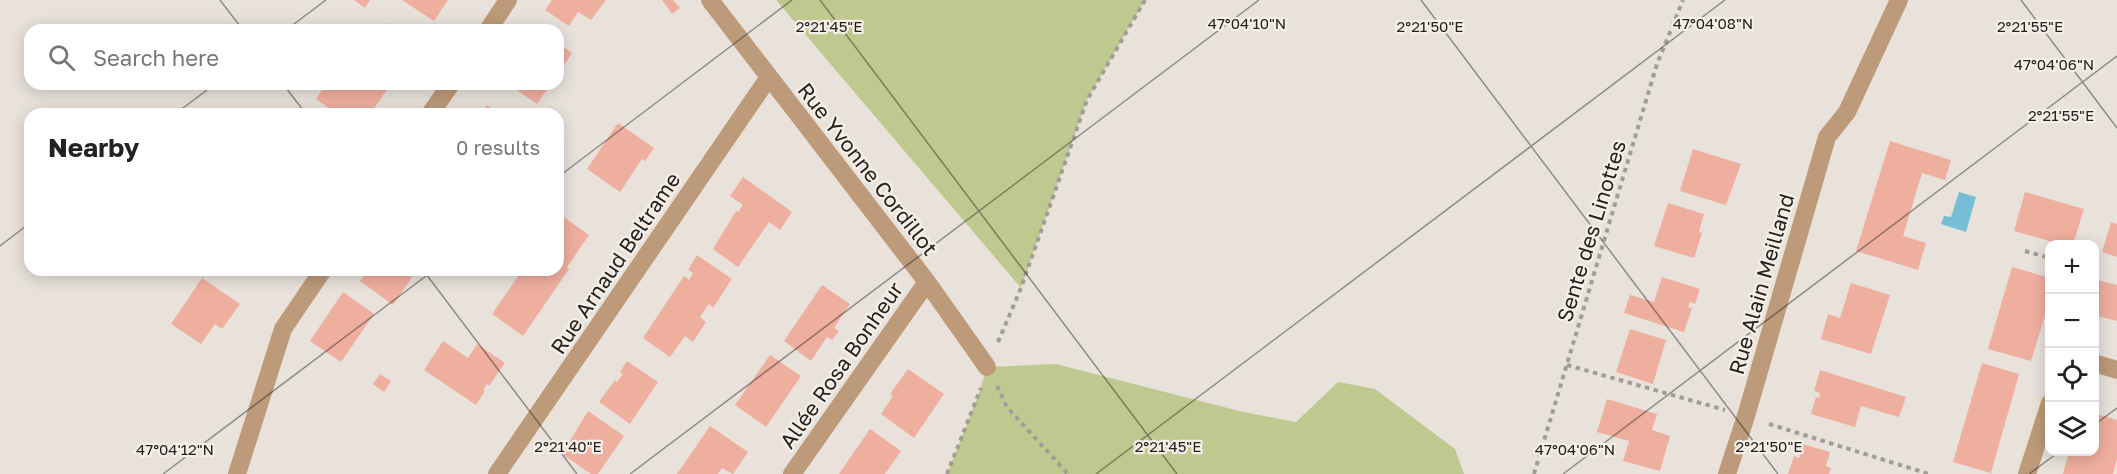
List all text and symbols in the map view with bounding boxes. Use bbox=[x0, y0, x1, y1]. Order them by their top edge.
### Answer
text: 47°04'10"N bbox=[1208, 14, 1286, 32]
text: 47°04'08"N bbox=[1673, 14, 1753, 32]
text: 2°21'45"E bbox=[796, 17, 862, 35]
text: 2°21'50"E bbox=[1397, 17, 1463, 35]
text: 2°21'55"E bbox=[1997, 17, 2063, 35]
search box bbox=[24, 24, 564, 90]
icon: search bbox=[45, 41, 78, 74]
text: Search here bbox=[93, 44, 219, 71]
text: 47°04'06"N bbox=[2014, 55, 2094, 73]
street label: Rue Yvonne Cordillot bbox=[792, 77, 944, 261]
text: 2°21'55"E bbox=[2028, 106, 2094, 124]
text: Nearby bbox=[48, 132, 139, 163]
text: 0 results bbox=[456, 135, 540, 159]
street label: Sente des Linottes bbox=[1551, 137, 1631, 325]
street label: Rue Arnaud Beltrame bbox=[545, 167, 685, 359]
street label: Rue Alain Meilland bbox=[1723, 191, 1799, 377]
map controls bbox=[2045, 240, 2099, 456]
button: + bbox=[2045, 240, 2099, 294]
street label: Allée Rosa Bonheur bbox=[774, 277, 908, 453]
button: − bbox=[2045, 294, 2099, 348]
button: locate bbox=[2045, 348, 2099, 402]
button: layers bbox=[2045, 402, 2099, 456]
text: 2°21'40"E bbox=[534, 437, 602, 455]
text: 2°21'45"E bbox=[1135, 437, 1201, 455]
text: 2°21'50"E bbox=[1736, 437, 1802, 455]
text: 47°04'12"N bbox=[136, 440, 214, 458]
text: 47°04'06"N bbox=[1535, 440, 1615, 458]

